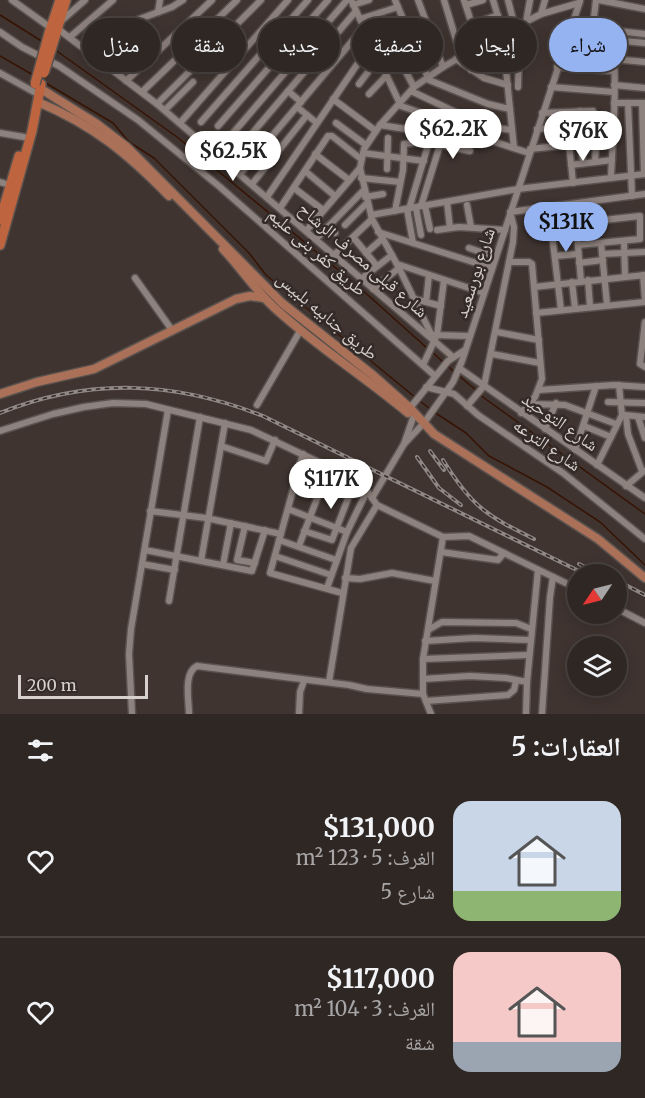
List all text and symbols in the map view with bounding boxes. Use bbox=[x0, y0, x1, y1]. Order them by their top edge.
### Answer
chip: منزل bbox=[82, 18, 160, 72]
chip: شقة bbox=[172, 18, 246, 72]
chip: جديد bbox=[258, 18, 340, 72]
chip: تصفية bbox=[352, 18, 443, 72]
chip: إيجار bbox=[455, 18, 537, 72]
chip: شراء bbox=[549, 18, 627, 72]
pin: $62.2K bbox=[404, 109, 502, 160]
pin: $76K bbox=[547, 111, 619, 162]
text: $62.2K bbox=[418, 116, 488, 141]
text: $76K bbox=[558, 118, 608, 143]
pin: $62.5K bbox=[184, 131, 282, 182]
text: $62.5K bbox=[199, 138, 267, 163]
street label: شارع قبلى مصرف الرشاح bbox=[293, 197, 433, 323]
street label: طريق كفر بنى عليم bbox=[263, 202, 371, 302]
pin: $131K bbox=[524, 202, 608, 253]
text: $131K bbox=[538, 209, 594, 234]
street label: شارع بورسعيد bbox=[449, 225, 500, 321]
street label: طريق جنابيه بلبيس bbox=[272, 266, 383, 365]
street label: شارع التوحيد bbox=[518, 387, 603, 456]
street label: شارع الترعه bbox=[509, 413, 586, 476]
pin: $117K bbox=[289, 459, 373, 510]
text: $117K bbox=[303, 466, 359, 491]
north arrow bbox=[567, 564, 627, 624]
map controls bbox=[567, 564, 627, 696]
button: layers bbox=[567, 636, 627, 696]
scale bar bbox=[18, 672, 148, 700]
text: 200 m bbox=[27, 675, 77, 695]
text: العقارات: 5 bbox=[511, 730, 621, 763]
icon: filters bbox=[24, 734, 57, 767]
text: $131,000 bbox=[322, 811, 435, 844]
icon: home bbox=[501, 825, 573, 897]
icon: heart bbox=[24, 845, 57, 878]
text: الغرف: 5 · 123 m² bbox=[296, 845, 435, 870]
text: شارع 5 bbox=[381, 879, 435, 904]
text: $117,000 bbox=[326, 962, 435, 995]
icon: home bbox=[501, 976, 573, 1048]
icon: heart bbox=[24, 996, 57, 1029]
text: الغرف: 3 · 104 m² bbox=[294, 996, 435, 1021]
text: شقة bbox=[405, 1030, 435, 1055]

